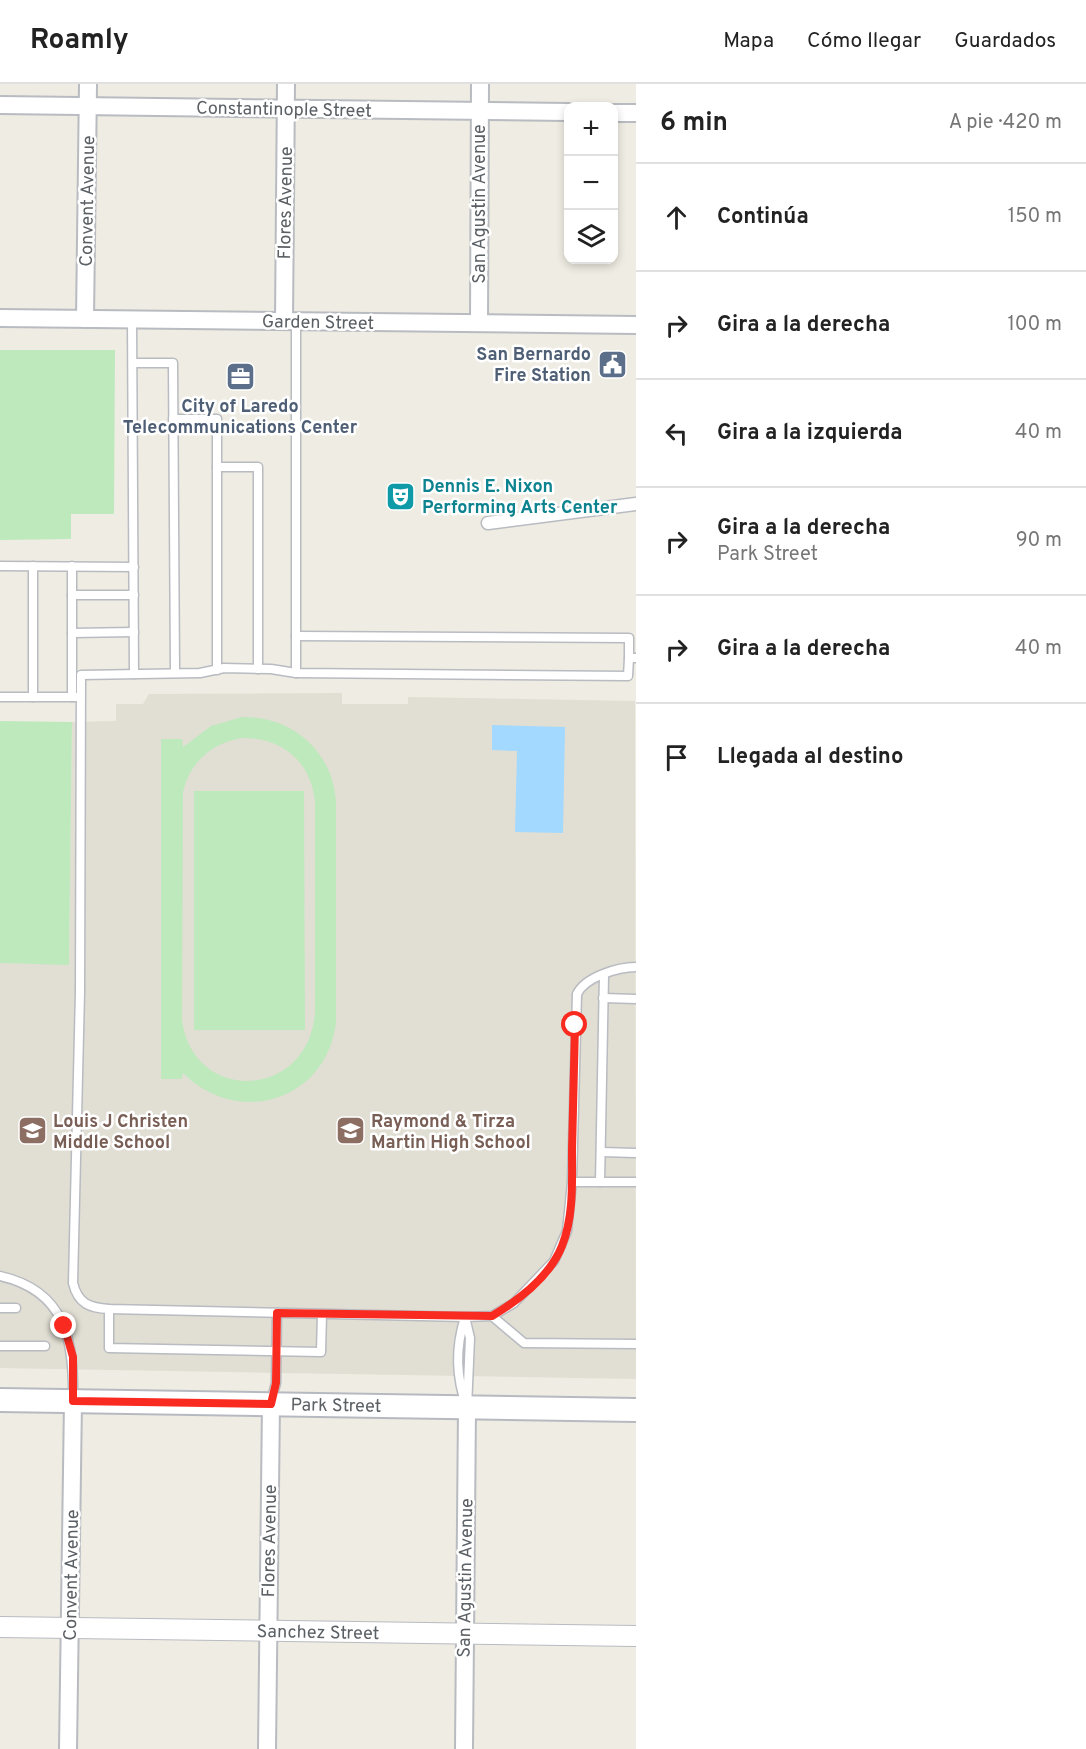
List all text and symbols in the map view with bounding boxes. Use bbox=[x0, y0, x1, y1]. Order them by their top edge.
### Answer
text: Roamly bbox=[30, 23, 129, 59]
text: Mapa bbox=[723, 28, 774, 55]
text: Cómo llegar bbox=[807, 28, 921, 55]
text: Guardados bbox=[954, 28, 1056, 55]
street label: Constantinople Street bbox=[196, 97, 372, 124]
map controls bbox=[564, 102, 618, 264]
button: + bbox=[564, 102, 618, 156]
text: 6 min bbox=[660, 107, 728, 140]
text: A pie · 420 m bbox=[949, 110, 1062, 136]
street label: San Agustin Avenue bbox=[469, 124, 492, 284]
street label: Convent Avenue bbox=[76, 135, 101, 267]
street label: Flores Avenue bbox=[274, 146, 299, 260]
button: − bbox=[564, 156, 618, 210]
icon: ahead bbox=[660, 201, 693, 234]
text: Continúa bbox=[717, 204, 809, 231]
text: 150 m bbox=[1008, 204, 1062, 230]
button: layers bbox=[564, 210, 618, 264]
icon: right bbox=[660, 309, 693, 342]
street label: Garden Street bbox=[262, 311, 374, 336]
text: Gira a la derecha bbox=[717, 312, 890, 339]
text: 100 m bbox=[1007, 312, 1062, 338]
place label: San Bernardo Fire Station bbox=[476, 344, 591, 388]
public building icon: San Bernardo Fire Station bbox=[596, 348, 628, 380]
office icon: City of Laredo Telecommunications Center bbox=[224, 361, 256, 393]
place label: City of Laredo Telecommunications Center bbox=[123, 396, 358, 440]
icon: left bbox=[660, 417, 693, 450]
text: Gira a la izquierda bbox=[717, 420, 903, 447]
text: 40 m bbox=[1015, 420, 1062, 446]
place label: Dennis E. Nixon Performing Arts Center bbox=[422, 476, 618, 520]
theatre icon: Dennis E. Nixon Performing Arts Center bbox=[385, 480, 417, 512]
text: Gira a la derecha bbox=[717, 515, 890, 542]
icon: right bbox=[660, 525, 693, 558]
text: 90 m bbox=[1016, 528, 1062, 554]
text: Park Street bbox=[717, 542, 818, 568]
icon: right bbox=[660, 633, 693, 666]
text: Gira a la derecha bbox=[717, 636, 890, 663]
text: 40 m bbox=[1015, 636, 1062, 662]
icon: arrive bbox=[660, 741, 693, 774]
text: Llegada al destino bbox=[717, 744, 903, 771]
route start bbox=[561, 1011, 587, 1037]
place label: Louis J Christen Middle School bbox=[53, 1111, 188, 1155]
place label: Raymond & Tirza Martin High School bbox=[371, 1111, 531, 1155]
school or university icon: Louis J Christen Middle School bbox=[16, 1115, 48, 1147]
school or university icon: Raymond & Tirza Martin High School bbox=[334, 1115, 366, 1147]
route end bbox=[50, 1312, 76, 1338]
street label: Park Street bbox=[290, 1394, 382, 1419]
street label: Flores Avenue bbox=[258, 1484, 283, 1598]
street label: San Agustin Avenue bbox=[454, 1498, 479, 1658]
street label: Convent Avenue bbox=[60, 1509, 85, 1641]
street label: Sanchez Street bbox=[256, 1621, 380, 1646]

